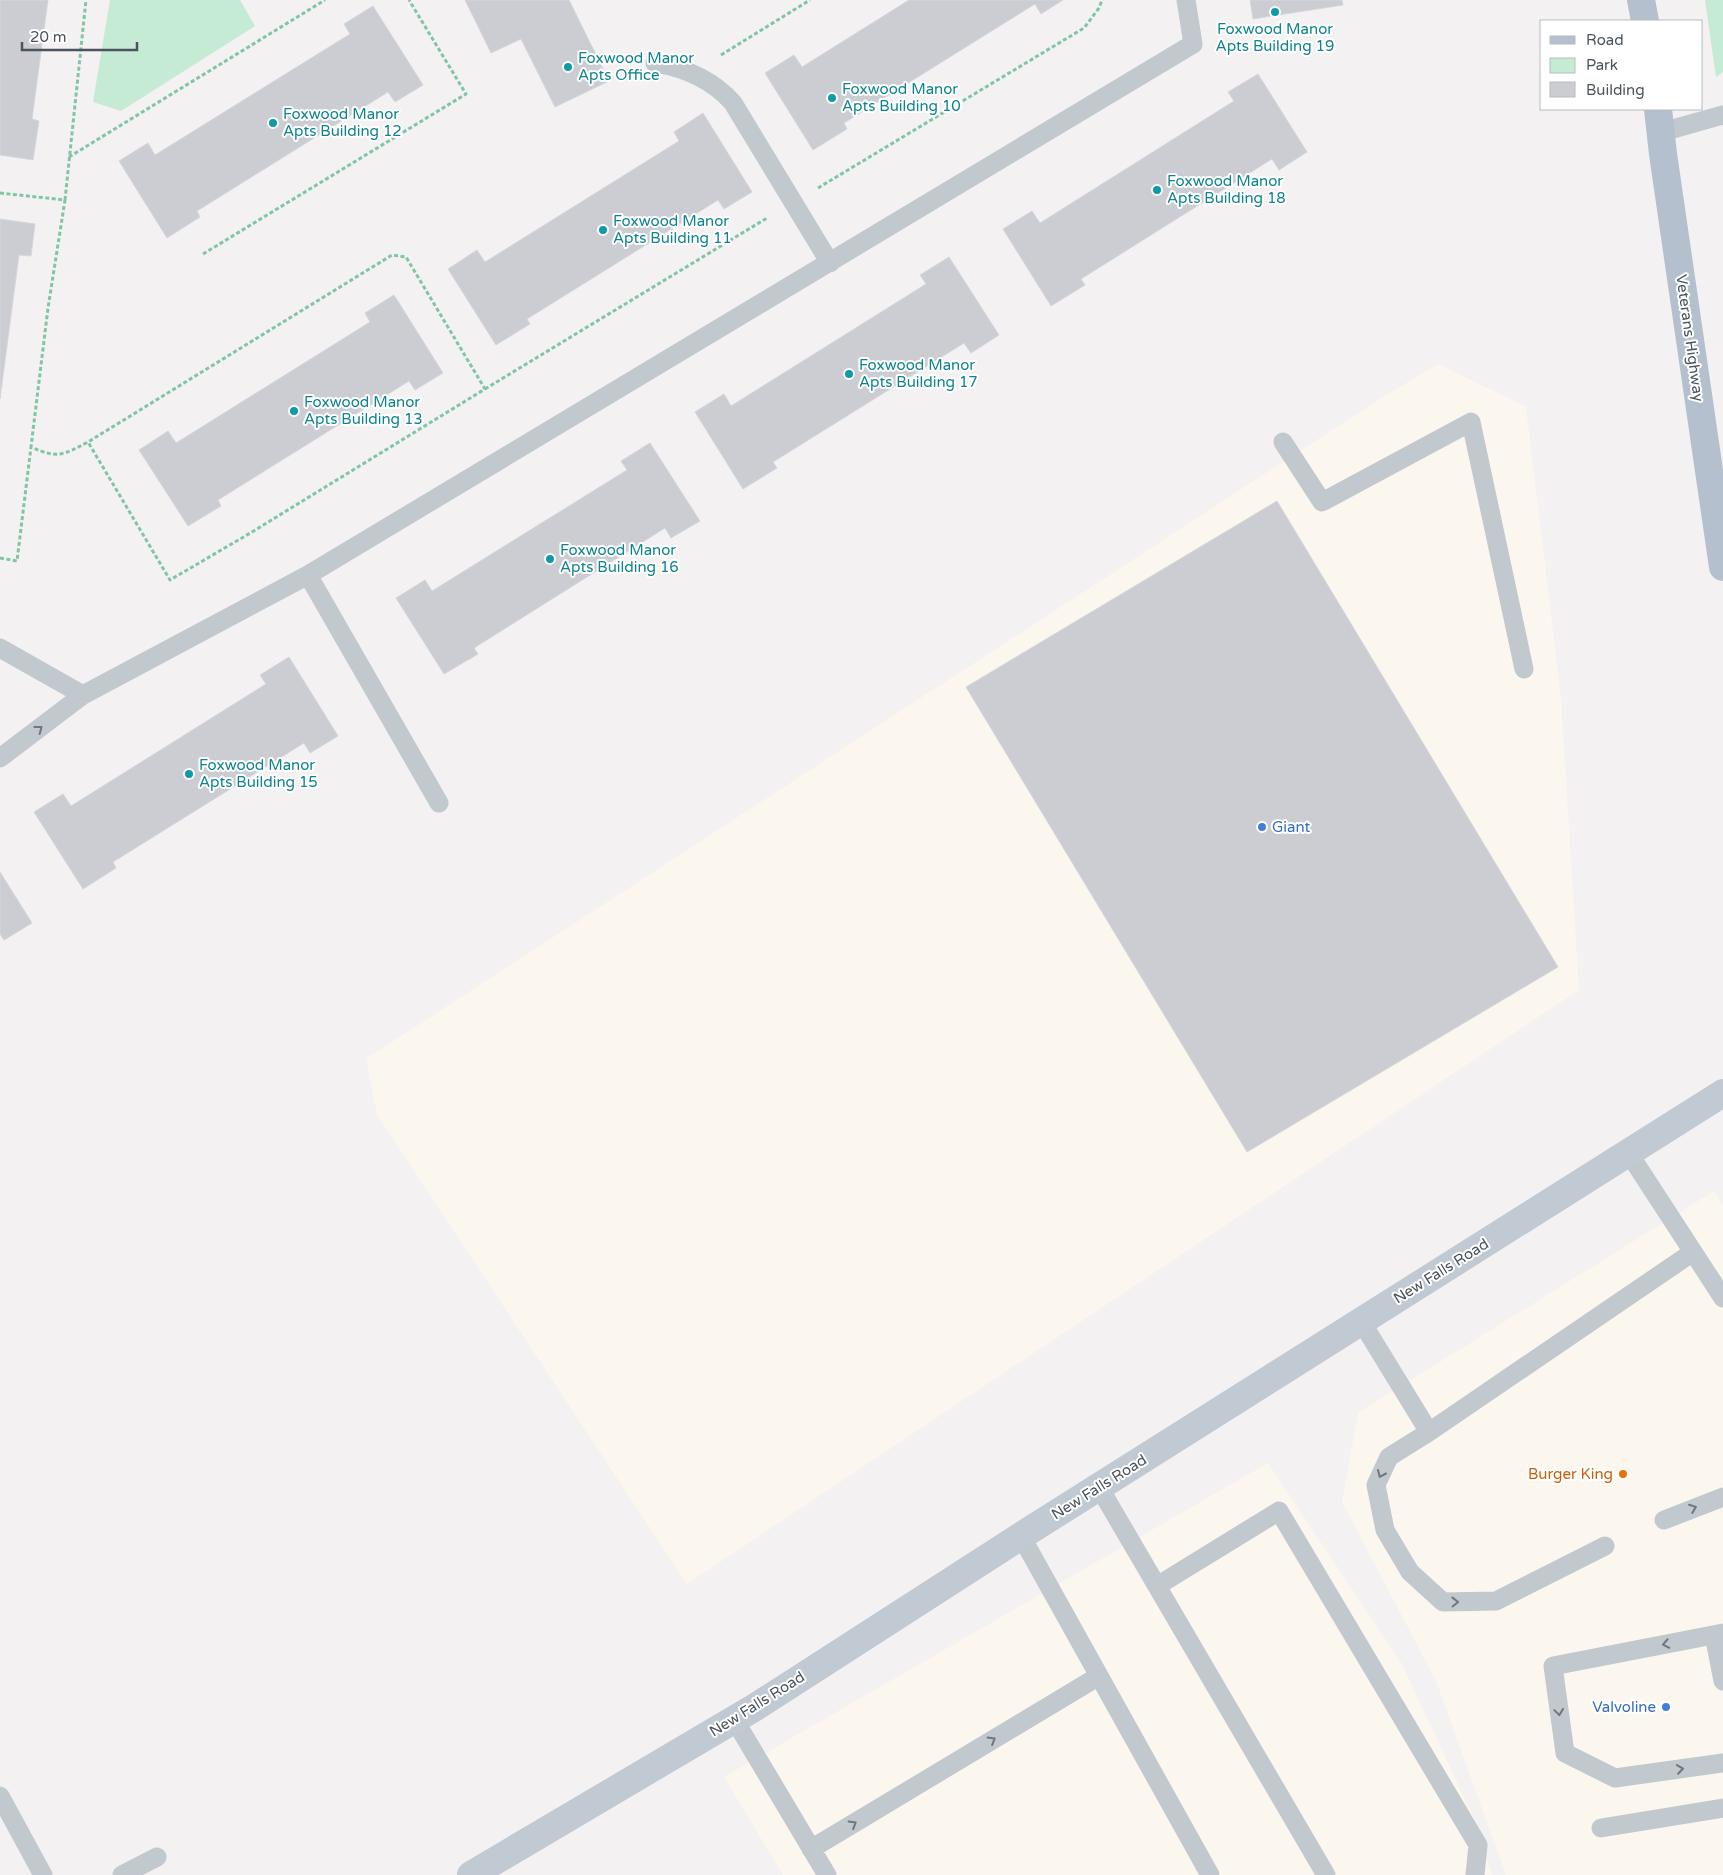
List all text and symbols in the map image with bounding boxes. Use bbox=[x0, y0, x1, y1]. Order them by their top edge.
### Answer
marker: Foxwood Manor Apts Building 19 bbox=[1269, 6, 1281, 18]
scale bar bbox=[22, 20, 138, 52]
place label: Foxwood Manor Apts Building 19 bbox=[1216, 20, 1334, 55]
legend bbox=[1540, 20, 1703, 110]
text: 20 m bbox=[30, 28, 67, 46]
text: Road bbox=[1586, 31, 1624, 49]
place label: Foxwood Manor Apts Office bbox=[578, 49, 694, 84]
text: Park bbox=[1586, 56, 1618, 74]
marker: Foxwood Manor Apts Office bbox=[562, 61, 574, 73]
place label: Foxwood Manor Apts Building 10 bbox=[842, 80, 961, 115]
text: Building bbox=[1586, 81, 1645, 99]
marker: Foxwood Manor Apts Building 10 bbox=[826, 92, 838, 104]
place label: Foxwood Manor Apts Building 12 bbox=[283, 105, 402, 140]
marker: Foxwood Manor Apts Building 12 bbox=[267, 117, 279, 129]
place label: Foxwood Manor Apts Building 18 bbox=[1167, 172, 1286, 207]
marker: Foxwood Manor Apts Building 18 bbox=[1151, 184, 1163, 196]
place label: Foxwood Manor Apts Building 11 bbox=[613, 212, 732, 247]
marker: Foxwood Manor Apts Building 11 bbox=[597, 224, 609, 236]
street label: Veterans Highway bbox=[1672, 273, 1708, 403]
place label: Foxwood Manor Apts Building 17 bbox=[859, 356, 978, 391]
marker: Foxwood Manor Apts Building 17 bbox=[843, 368, 855, 380]
place label: Foxwood Manor Apts Building 13 bbox=[304, 393, 423, 428]
marker: Foxwood Manor Apts Building 13 bbox=[288, 405, 300, 417]
place label: Foxwood Manor Apts Building 16 bbox=[560, 541, 679, 576]
marker: Foxwood Manor Apts Building 16 bbox=[544, 553, 556, 565]
one-way arrow bbox=[33, 726, 42, 734]
place label: Foxwood Manor Apts Building 15 bbox=[199, 756, 318, 791]
marker: Foxwood Manor Apts Building 15 bbox=[183, 768, 195, 780]
place label: Giant bbox=[1272, 818, 1310, 836]
marker: Giant bbox=[1256, 821, 1268, 833]
street label: New Falls Road bbox=[1390, 1235, 1492, 1307]
street label: New Falls Road bbox=[1048, 1451, 1150, 1523]
place label: Burger King bbox=[1528, 1465, 1613, 1483]
marker: Burger King bbox=[1617, 1468, 1629, 1480]
one-way arrow bbox=[1377, 1469, 1387, 1478]
one-way arrow bbox=[1689, 1504, 1697, 1514]
one-way arrow bbox=[1451, 1596, 1459, 1607]
one-way arrow bbox=[1662, 1639, 1671, 1649]
street label: New Falls Road bbox=[706, 1668, 808, 1740]
place label: Valvoline bbox=[1592, 1698, 1656, 1716]
marker: Valvoline bbox=[1660, 1701, 1672, 1713]
one-way arrow bbox=[1553, 1708, 1564, 1716]
one-way arrow bbox=[987, 1737, 996, 1747]
one-way arrow bbox=[1676, 1764, 1684, 1775]
one-way arrow bbox=[848, 1820, 857, 1830]

